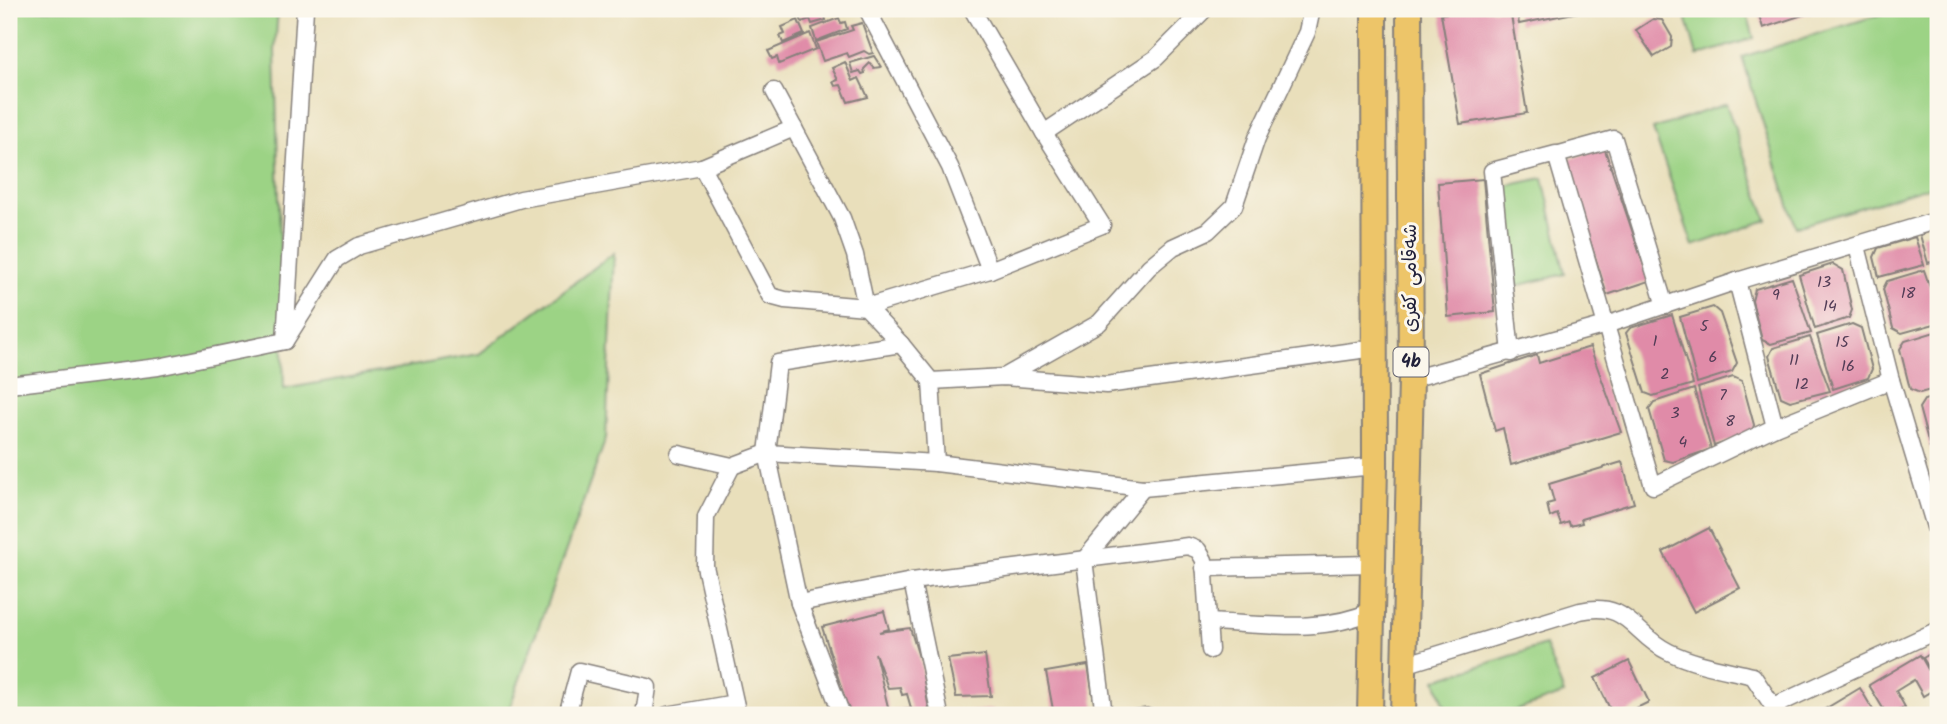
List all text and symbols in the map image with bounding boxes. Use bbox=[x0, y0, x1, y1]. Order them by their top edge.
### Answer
street label: شەقامی کفری bbox=[1396, 224, 1426, 332]
house number: 13 bbox=[1817, 270, 1831, 295]
house number: 18 bbox=[1901, 281, 1916, 306]
house number: 9 bbox=[1772, 283, 1780, 308]
house number: 14 bbox=[1823, 294, 1837, 319]
house number: 5 bbox=[1700, 314, 1710, 339]
house number: 1 bbox=[1652, 329, 1658, 354]
house number: 15 bbox=[1835, 330, 1850, 355]
house number: 6 bbox=[1709, 345, 1717, 370]
road number: 4b bbox=[1394, 348, 1428, 376]
house number: 11 bbox=[1789, 348, 1799, 373]
house number: 16 bbox=[1841, 354, 1855, 379]
house number: 2 bbox=[1660, 362, 1670, 387]
house number: 12 bbox=[1795, 372, 1809, 397]
house number: 7 bbox=[1719, 383, 1727, 408]
house number: 3 bbox=[1670, 401, 1680, 426]
house number: 8 bbox=[1725, 409, 1735, 434]
house number: 4 bbox=[1679, 430, 1688, 455]

